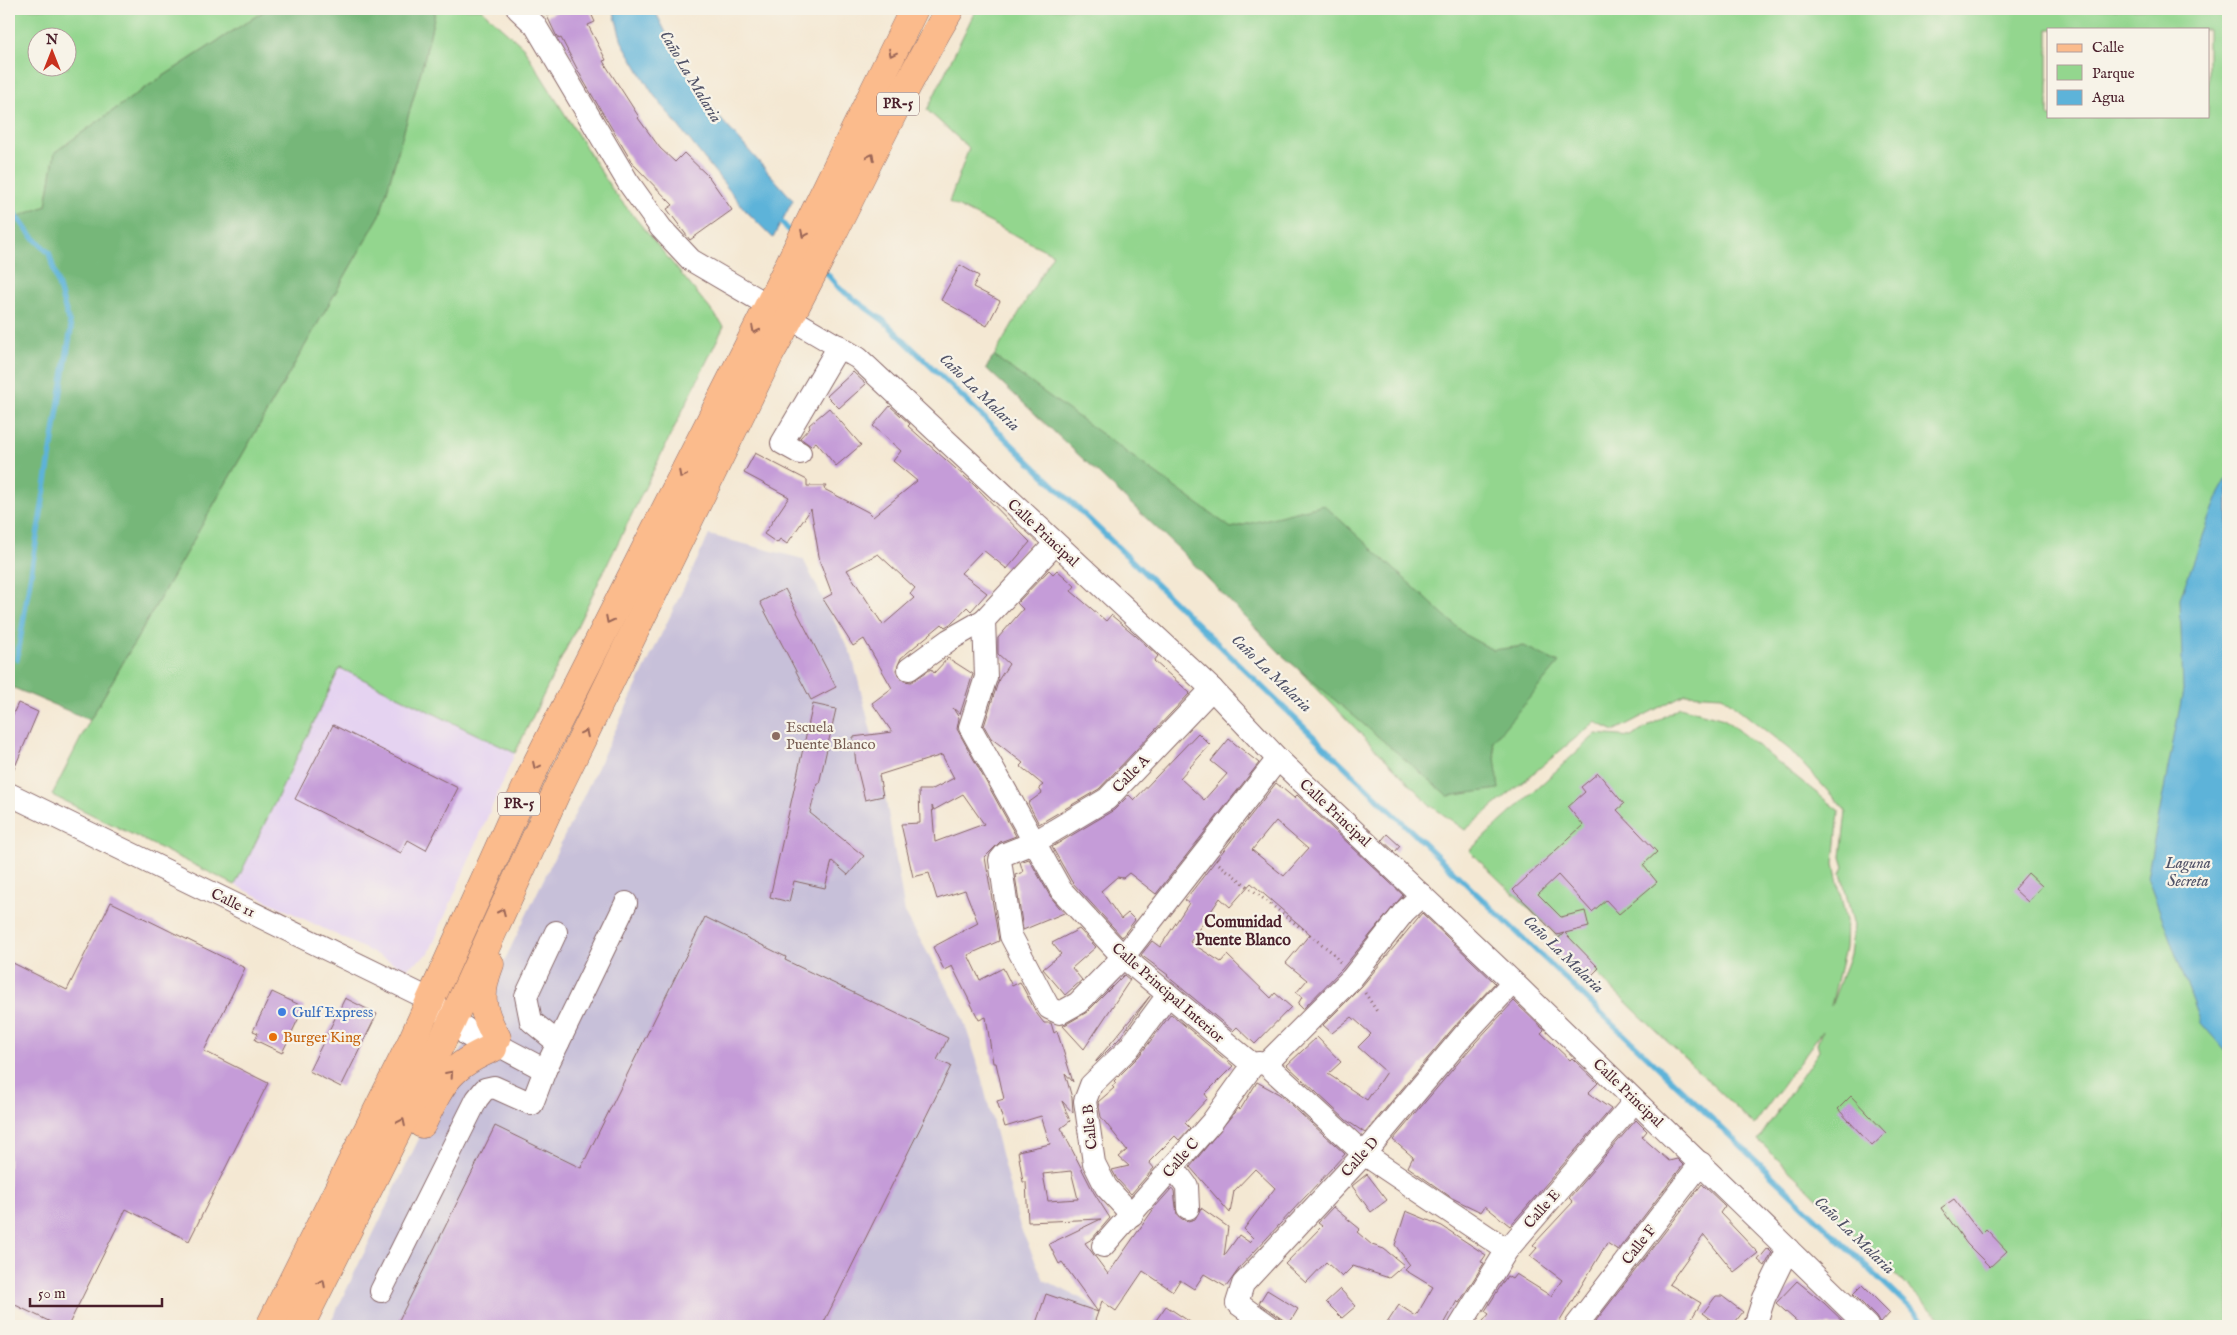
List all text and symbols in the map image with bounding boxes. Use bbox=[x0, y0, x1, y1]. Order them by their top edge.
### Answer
water label: Caño La Malaria bbox=[655, 27, 725, 127]
north arrow bbox=[28, 28, 78, 78]
legend bbox=[2047, 28, 2210, 118]
text: N bbox=[45, 31, 58, 49]
text: Calle bbox=[2092, 38, 2124, 57]
one-way arrow bbox=[889, 47, 899, 56]
text: Parque bbox=[2092, 64, 2135, 83]
text: Agua bbox=[2091, 88, 2125, 107]
road number: PR-5 bbox=[877, 92, 919, 116]
one-way arrow bbox=[865, 154, 875, 163]
one-way arrow bbox=[799, 229, 810, 238]
one-way arrow bbox=[751, 325, 761, 334]
water label: Caño La Malaria bbox=[935, 350, 1023, 436]
one-way arrow bbox=[678, 470, 688, 479]
street label: Calle Principal bbox=[1003, 495, 1083, 572]
one-way arrow bbox=[605, 615, 615, 624]
water label: Caño La Malaria bbox=[1227, 631, 1315, 717]
place label: Escuela Puente Blanco bbox=[786, 718, 876, 754]
one-way arrow bbox=[579, 729, 589, 738]
marker: Escuela Puente Blanco bbox=[770, 730, 782, 742]
street label: Calle A bbox=[1108, 750, 1154, 797]
one-way arrow bbox=[532, 760, 542, 769]
street label: Calle Principal bbox=[1295, 775, 1375, 852]
road number: PR-5 bbox=[498, 792, 540, 816]
water label: Laguna Secreta bbox=[2164, 854, 2211, 892]
street label: Calle 11 bbox=[208, 884, 258, 922]
one-way arrow bbox=[496, 908, 506, 917]
water label: Caño La Malaria bbox=[1519, 912, 1607, 998]
district label: Comunidad Puente Blanco bbox=[1195, 913, 1291, 951]
street label: Calle Principal Interior bbox=[1108, 939, 1229, 1048]
place label: Gulf Express bbox=[292, 1003, 373, 1022]
marker: Gulf Express bbox=[276, 1006, 288, 1018]
place label: Burger King bbox=[283, 1028, 362, 1047]
marker: Burger King bbox=[267, 1031, 279, 1043]
street label: Calle Principal bbox=[1589, 1055, 1668, 1132]
one-way arrow bbox=[445, 1071, 454, 1080]
street label: Calle B bbox=[1078, 1103, 1102, 1151]
one-way arrow bbox=[396, 1118, 406, 1127]
street label: Calle D bbox=[1337, 1133, 1383, 1181]
street label: Calle C bbox=[1159, 1134, 1204, 1182]
street label: Calle E bbox=[1520, 1185, 1564, 1233]
water label: Caño La Malaria bbox=[1810, 1193, 1898, 1279]
street label: Calle F bbox=[1618, 1221, 1661, 1269]
scale bar bbox=[30, 1275, 162, 1307]
one-way arrow bbox=[316, 1279, 326, 1288]
text: 50 m bbox=[38, 1284, 66, 1303]

